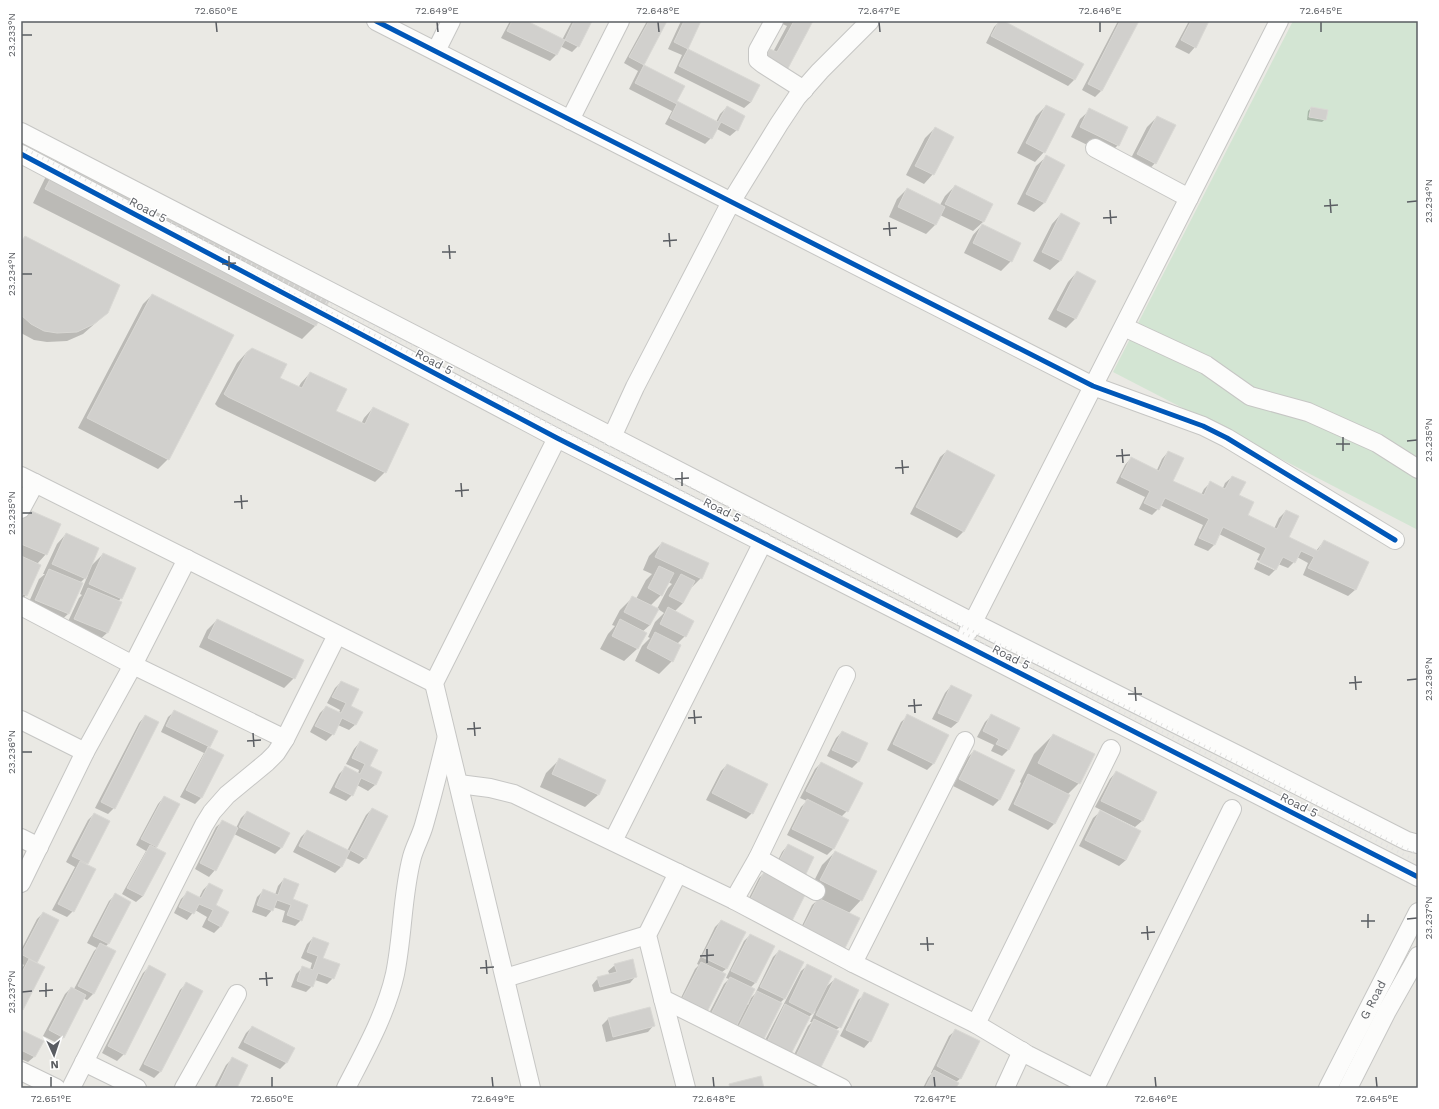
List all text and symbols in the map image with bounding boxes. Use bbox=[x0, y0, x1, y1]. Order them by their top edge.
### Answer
text: 72.650°E bbox=[194, 5, 238, 16]
text: 72.649°E bbox=[415, 5, 459, 16]
text: 72.648°E bbox=[636, 5, 680, 16]
text: 72.647°E bbox=[858, 5, 900, 16]
text: 72.646°E bbox=[1078, 5, 1122, 16]
text: 72.645°E bbox=[1300, 5, 1342, 16]
text: 23.233°N bbox=[6, 13, 17, 57]
text: 23.234°N bbox=[1423, 179, 1434, 223]
street label: Road 5 bbox=[127, 194, 169, 226]
text: 23.234°N bbox=[6, 252, 17, 296]
street label: Road 5 bbox=[413, 346, 455, 378]
text: 23.235°N bbox=[1423, 418, 1434, 462]
text: 23.235°N bbox=[6, 491, 17, 535]
street label: Road 5 bbox=[701, 495, 743, 525]
street label: Road 5 bbox=[990, 642, 1032, 672]
text: 23.236°N bbox=[1423, 657, 1434, 701]
text: 23.236°N bbox=[6, 730, 17, 774]
street label: Road 5 bbox=[1278, 790, 1320, 820]
text: 23.237°N bbox=[1423, 896, 1434, 940]
text: 23.237°N bbox=[6, 970, 17, 1014]
street label: G Road bbox=[1357, 978, 1389, 1022]
north arrow bbox=[34, 1035, 74, 1075]
text: N bbox=[50, 1058, 59, 1071]
text: 72.651°E bbox=[31, 1093, 71, 1104]
text: 72.650°E bbox=[250, 1093, 294, 1104]
text: 72.649°E bbox=[471, 1093, 515, 1104]
text: 72.648°E bbox=[692, 1093, 736, 1104]
text: 72.647°E bbox=[914, 1093, 956, 1104]
text: 72.646°E bbox=[1134, 1093, 1178, 1104]
text: 72.645°E bbox=[1356, 1093, 1398, 1104]

